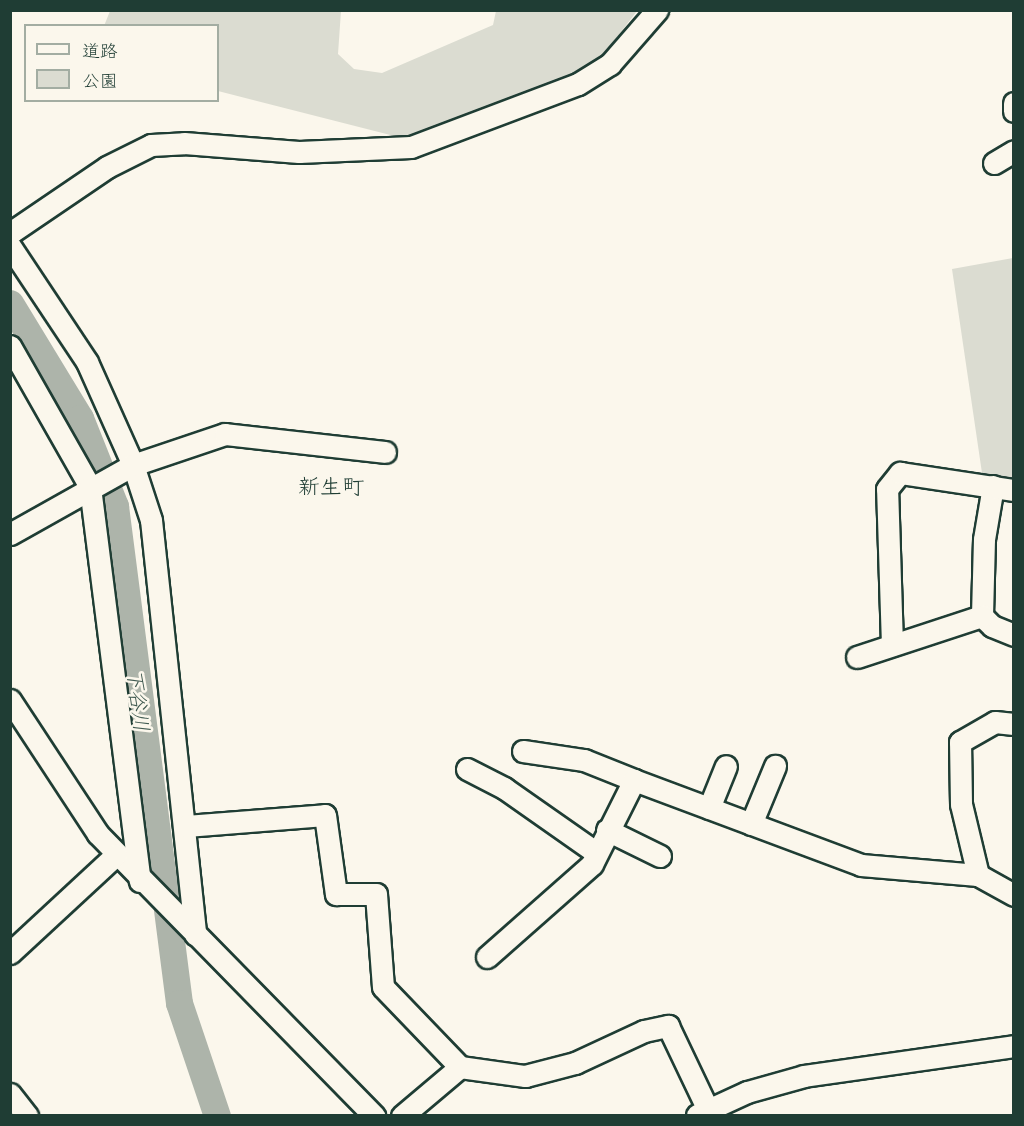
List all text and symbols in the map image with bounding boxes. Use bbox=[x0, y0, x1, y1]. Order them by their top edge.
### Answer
legend bbox=[24, 24, 219, 102]
text: 道路 bbox=[82, 36, 118, 63]
text: 公園 bbox=[82, 66, 118, 93]
district label: 新生町 bbox=[298, 472, 364, 498]
water label: 下谷川 bbox=[124, 667, 156, 733]

